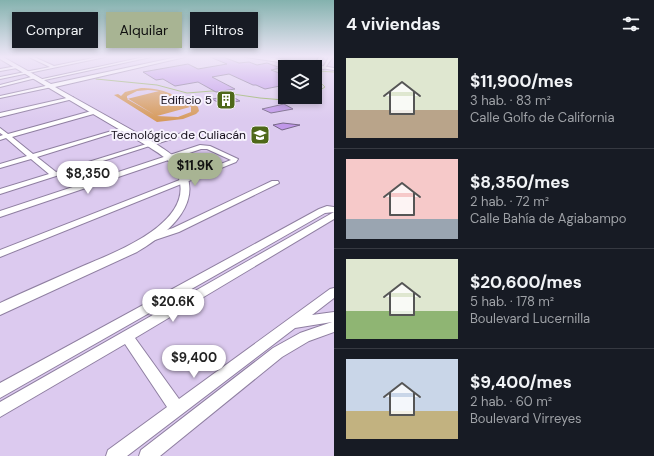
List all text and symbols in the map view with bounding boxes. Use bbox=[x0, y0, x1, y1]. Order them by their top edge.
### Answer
chip: Comprar bbox=[12, 12, 98, 48]
chip: Alquilar bbox=[106, 12, 182, 48]
chip: Filtros bbox=[190, 12, 258, 48]
text: 4 viviendas bbox=[346, 13, 440, 35]
icon: filters bbox=[620, 13, 642, 35]
map controls bbox=[278, 60, 322, 104]
button: layers bbox=[278, 60, 322, 104]
text: $11,900/mes bbox=[470, 70, 573, 92]
icon: home bbox=[378, 74, 426, 122]
building icon: Edificio 5 bbox=[215, 89, 237, 111]
place label: Edificio 5 bbox=[161, 92, 212, 108]
text: 3 hab. · 83 m² bbox=[470, 92, 551, 109]
text: Calle Golfo de California bbox=[470, 109, 615, 126]
school or university icon: Tecnológico de Culiacán bbox=[249, 124, 271, 146]
place label: Tecnológico de Culiacán bbox=[111, 127, 246, 143]
pin: $11.9K bbox=[162, 153, 228, 187]
text: $11.9K bbox=[177, 157, 213, 174]
pin: $8,350 bbox=[55, 161, 121, 195]
text: $8,350 bbox=[66, 165, 110, 182]
text: $8,350/mes bbox=[470, 171, 570, 193]
icon: home bbox=[378, 175, 426, 223]
text: 2 hab. · 72 m² bbox=[470, 193, 549, 210]
text: Calle Bahía de Agiabampo bbox=[470, 210, 627, 227]
text: $20,600/mes bbox=[470, 271, 582, 293]
icon: home bbox=[378, 275, 426, 323]
pin: $20.6K bbox=[140, 289, 206, 323]
text: $20.6K bbox=[151, 293, 195, 310]
text: 5 hab. · 178 m² bbox=[470, 293, 554, 310]
text: Boulevard Lucernilla bbox=[470, 310, 590, 327]
pin: $9,400 bbox=[161, 345, 227, 379]
text: $9,400 bbox=[171, 349, 217, 366]
text: $9,400/mes bbox=[470, 371, 572, 393]
icon: home bbox=[378, 375, 426, 423]
text: 2 hab. · 60 m² bbox=[470, 393, 552, 410]
text: Boulevard Virreyes bbox=[470, 410, 582, 427]

